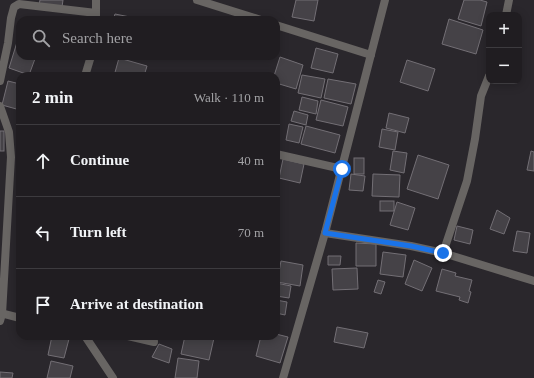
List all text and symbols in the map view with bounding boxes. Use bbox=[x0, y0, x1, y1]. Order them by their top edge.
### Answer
map controls bbox=[486, 12, 522, 84]
button: + bbox=[486, 12, 522, 48]
search box bbox=[16, 16, 280, 60]
icon: search bbox=[30, 27, 52, 49]
text: Search here bbox=[62, 30, 132, 46]
button: − bbox=[486, 48, 522, 84]
text: 2 min bbox=[32, 88, 73, 107]
text: Walk · 110 m bbox=[194, 90, 264, 105]
icon: ahead bbox=[32, 150, 54, 172]
text: Continue bbox=[70, 152, 129, 168]
text: 40 m bbox=[238, 153, 264, 168]
route start bbox=[333, 160, 351, 178]
icon: left bbox=[32, 222, 54, 244]
text: Turn left bbox=[70, 224, 127, 240]
text: 70 m bbox=[238, 225, 264, 240]
route end bbox=[434, 244, 452, 262]
icon: arrive bbox=[32, 294, 54, 316]
text: Arrive at destination bbox=[70, 296, 203, 312]

